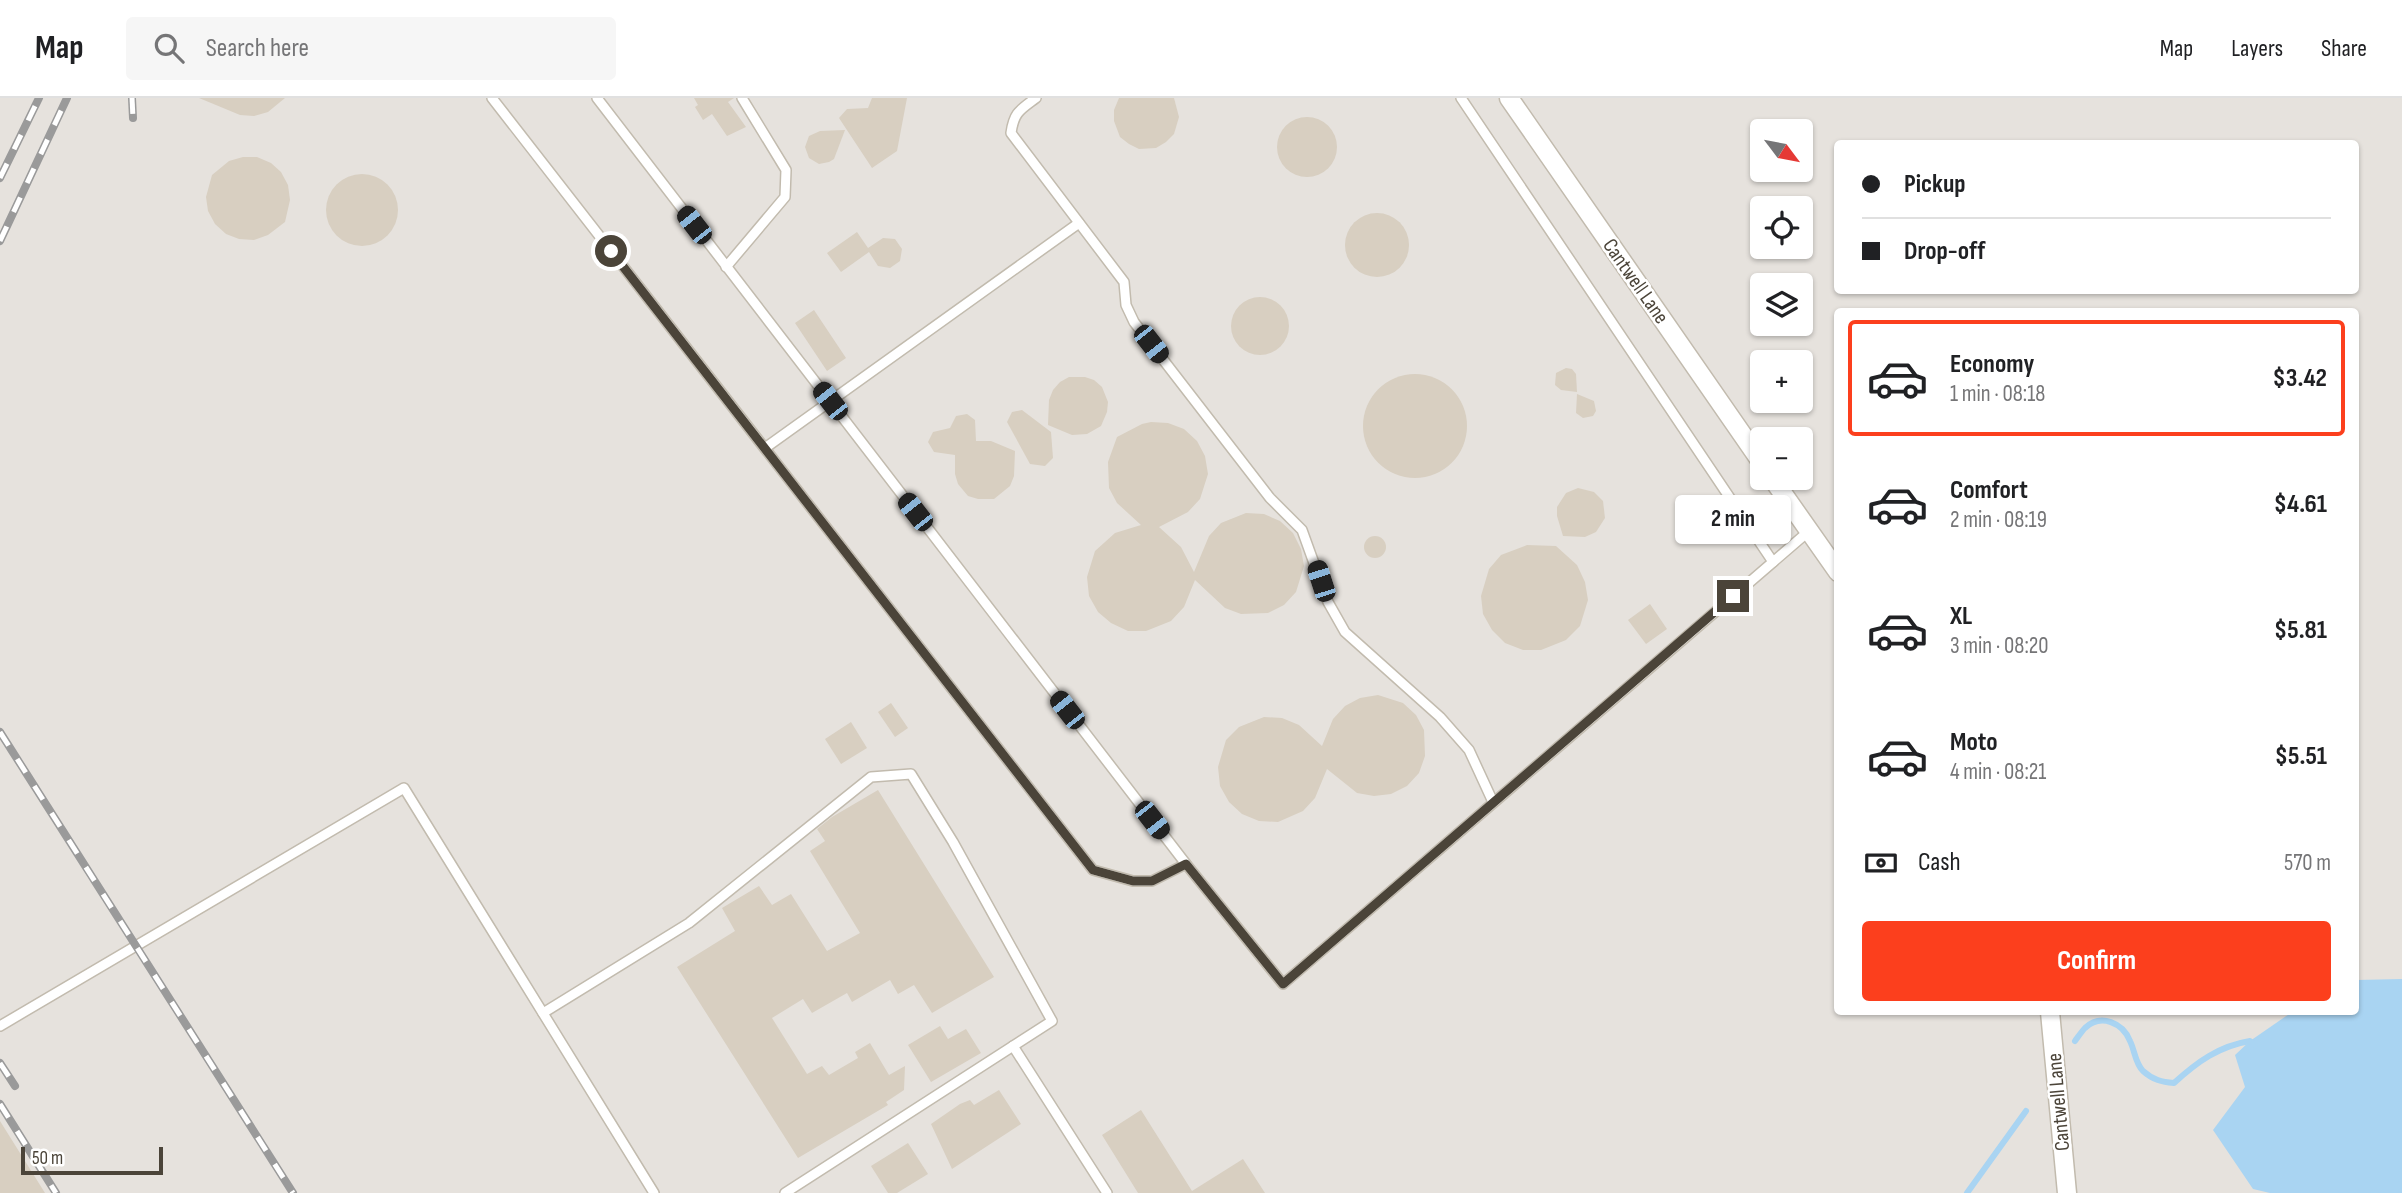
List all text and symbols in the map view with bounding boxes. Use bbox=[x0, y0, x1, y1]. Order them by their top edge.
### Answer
search box bbox=[126, 17, 616, 80]
text: Map bbox=[35, 28, 84, 68]
icon: search bbox=[150, 29, 188, 67]
text: Search here bbox=[206, 33, 309, 64]
text: Map bbox=[2160, 34, 2193, 63]
text: Layers bbox=[2231, 34, 2283, 63]
text: Share bbox=[2321, 34, 2367, 63]
north arrow bbox=[1750, 119, 1813, 182]
map controls bbox=[1750, 119, 1813, 490]
text: Pickup bbox=[1904, 169, 1966, 200]
button: locate bbox=[1750, 196, 1813, 259]
car bbox=[673, 202, 716, 248]
street label: Cantwell Lane bbox=[1597, 234, 1674, 329]
route start bbox=[595, 235, 627, 267]
text: Drop-off bbox=[1904, 236, 1985, 267]
button: layers bbox=[1750, 273, 1813, 336]
car bbox=[1130, 321, 1173, 367]
icon: car bbox=[1866, 347, 1929, 410]
text: Economy bbox=[1950, 349, 2034, 380]
button: + bbox=[1750, 350, 1813, 413]
text: $3.42 bbox=[2272, 363, 2327, 394]
car bbox=[809, 378, 852, 424]
text: 1 min · 08:18 bbox=[1950, 380, 2045, 408]
button: − bbox=[1750, 427, 1813, 490]
icon: car bbox=[1866, 473, 1929, 536]
text: Comfort bbox=[1950, 475, 2028, 506]
car bbox=[894, 489, 937, 535]
text: $4.61 bbox=[2274, 489, 2327, 520]
callout: 2 min bbox=[1675, 494, 1791, 544]
text: 2 min bbox=[1711, 505, 1755, 533]
text: 2 min · 08:19 bbox=[1950, 506, 2047, 534]
car bbox=[1305, 558, 1338, 604]
route end bbox=[1717, 580, 1749, 612]
icon: car bbox=[1866, 599, 1929, 662]
text: XL bbox=[1950, 601, 1972, 632]
text: $5.81 bbox=[2274, 615, 2327, 646]
text: 3 min · 08:20 bbox=[1950, 632, 2049, 660]
car bbox=[1046, 687, 1089, 733]
icon: car bbox=[1866, 725, 1929, 788]
text: Moto bbox=[1950, 727, 1998, 758]
text: $5.51 bbox=[2275, 741, 2327, 772]
text: 4 min · 08:21 bbox=[1950, 758, 2046, 786]
car bbox=[1131, 797, 1174, 843]
icon: cash bbox=[1862, 844, 1900, 882]
text: Cash bbox=[1918, 847, 1961, 878]
text: 570 m bbox=[2284, 849, 2331, 877]
button: Confirm bbox=[1862, 921, 2331, 1001]
street label: Cantwell Lane bbox=[2042, 1052, 2075, 1152]
scale bar bbox=[21, 1144, 163, 1176]
text: 50 m bbox=[32, 1147, 63, 1170]

